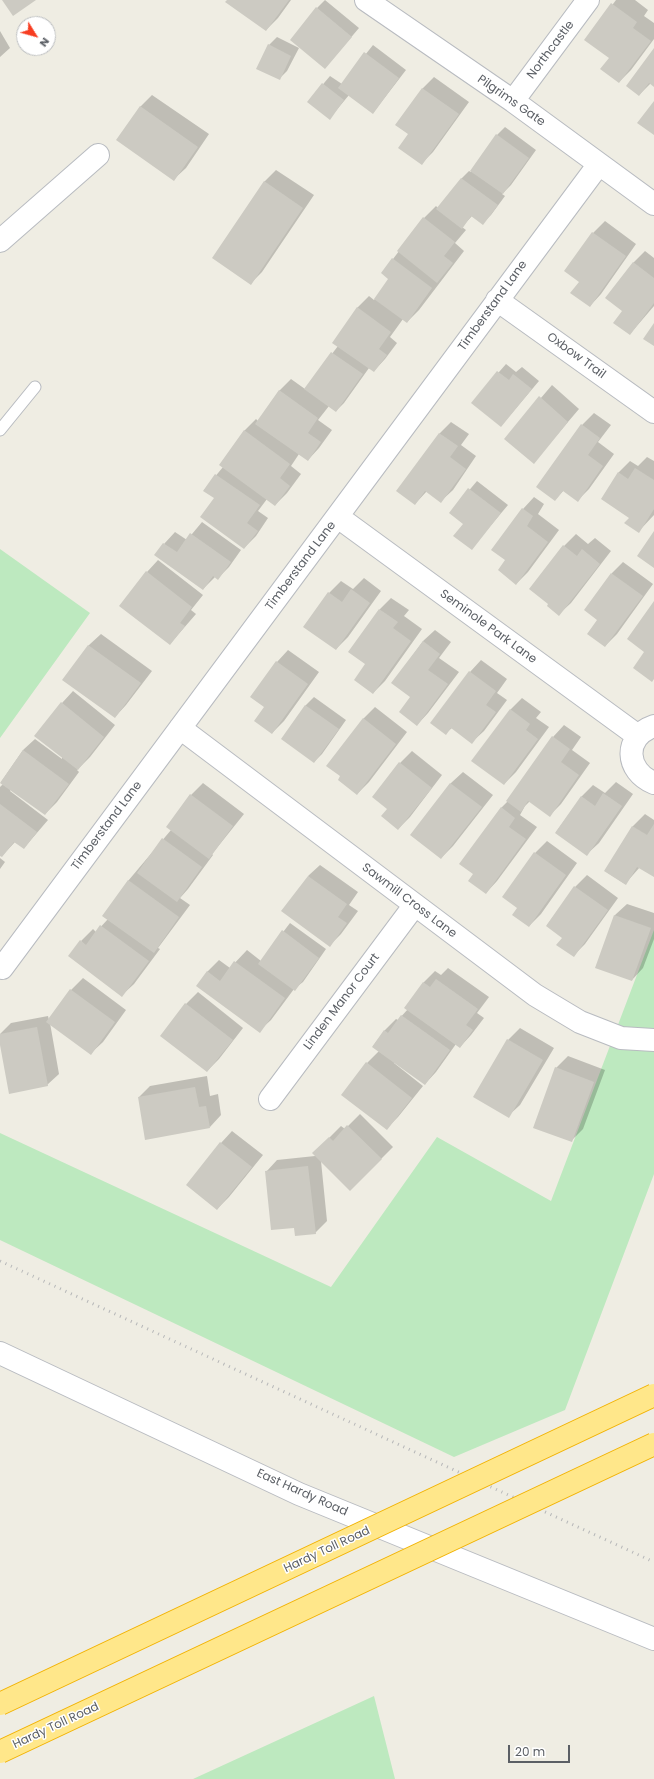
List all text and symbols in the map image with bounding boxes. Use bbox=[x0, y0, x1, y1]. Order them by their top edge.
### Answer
north arrow bbox=[16, 16, 56, 56]
street label: Northcastle bbox=[524, 18, 578, 82]
text: N bbox=[36, 34, 54, 51]
street label: Pilgrims Gate bbox=[474, 72, 548, 130]
street label: Timberstand Lane bbox=[455, 258, 531, 354]
street label: Oxbow Trail bbox=[544, 330, 608, 382]
street label: Timberstand Lane bbox=[263, 519, 339, 613]
street label: Seminole Park Lane bbox=[437, 587, 539, 667]
street label: Timberstand Lane bbox=[69, 779, 145, 873]
street label: Sawmill Cross Lane bbox=[359, 861, 459, 941]
street label: Linden Manor Court bbox=[301, 951, 383, 1053]
street label: East Hardy Road bbox=[254, 1466, 350, 1520]
street label: Hardy Toll Road bbox=[282, 1524, 372, 1576]
street label: Hardy Toll Road bbox=[11, 1700, 101, 1752]
scale bar bbox=[510, 1737, 572, 1763]
text: 20 m bbox=[515, 1743, 545, 1760]

